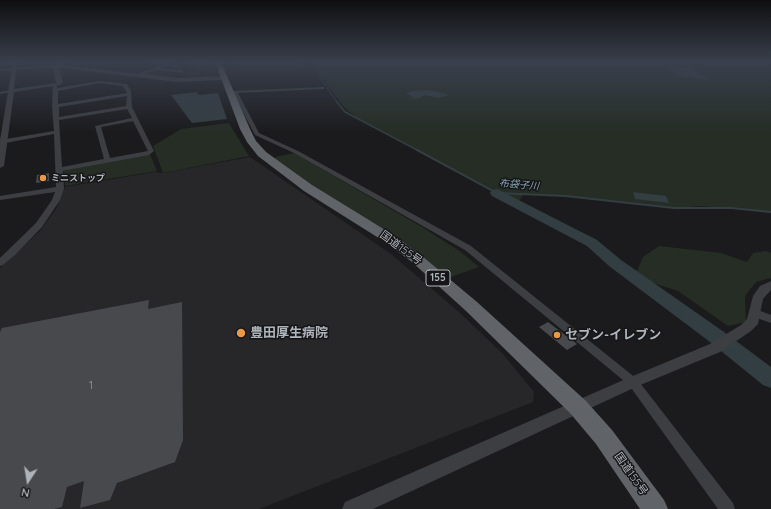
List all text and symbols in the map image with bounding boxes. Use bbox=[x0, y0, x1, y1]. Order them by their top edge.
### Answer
marker: ミニストップ bbox=[38, 173, 48, 183]
place label: ミニストップ bbox=[51, 173, 105, 183]
water label: 布袋子川 bbox=[499, 177, 539, 193]
street label: 国道155号 bbox=[377, 228, 425, 268]
road number: 155 bbox=[426, 270, 450, 286]
place label: 豊田厚生病院 bbox=[250, 325, 328, 341]
marker: 豊田厚生病院 bbox=[235, 327, 247, 339]
place label: セブン-イレブン bbox=[565, 327, 661, 343]
marker: セブン-イレブン bbox=[552, 330, 562, 340]
house number: 1 bbox=[89, 379, 93, 393]
street label: 国道155号 bbox=[612, 450, 650, 498]
north arrow bbox=[8, 461, 48, 501]
text: N bbox=[20, 485, 31, 500]

